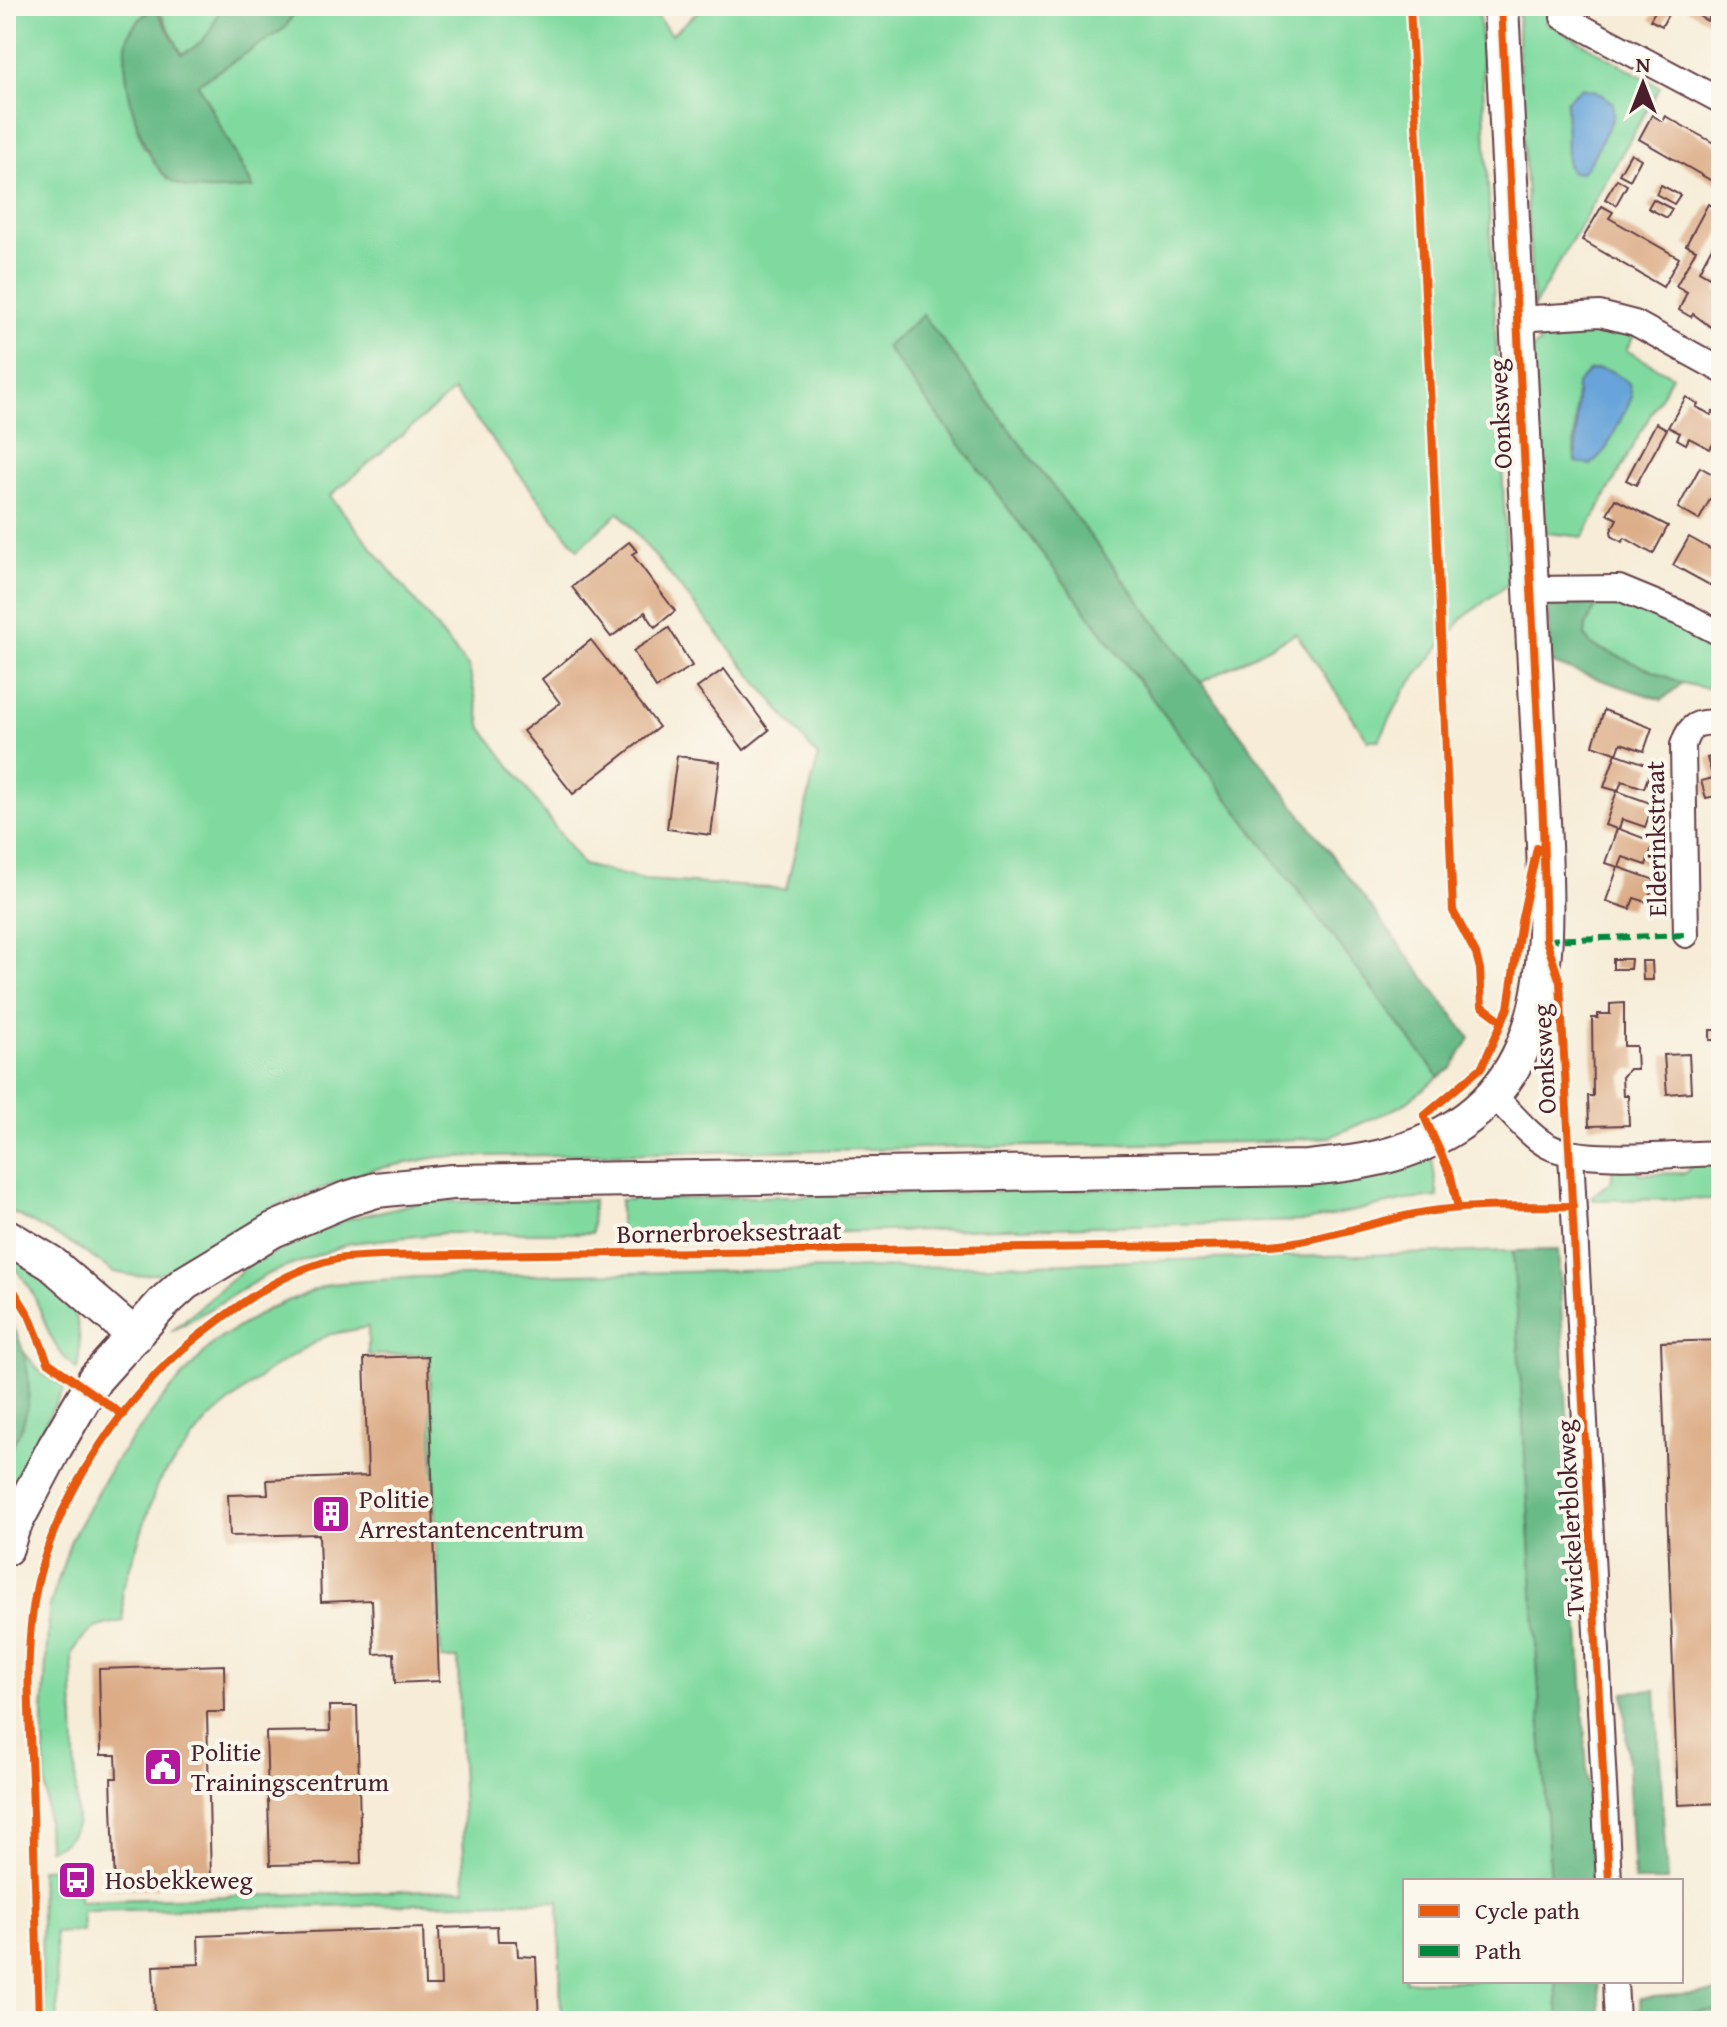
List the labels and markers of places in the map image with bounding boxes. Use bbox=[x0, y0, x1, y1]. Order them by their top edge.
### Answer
place label: Politie Arrestantencentrum bbox=[359, 1479, 584, 1548]
building icon: Politie Arrestantencentrum bbox=[310, 1493, 352, 1535]
place label: Politie Trainingscentrum bbox=[191, 1732, 389, 1801]
public building icon: Politie Trainingscentrum bbox=[142, 1746, 184, 1788]
bus stop icon: Hosbekkeweg bbox=[56, 1859, 98, 1901]
place label: Hosbekkeweg bbox=[105, 1860, 253, 1899]

